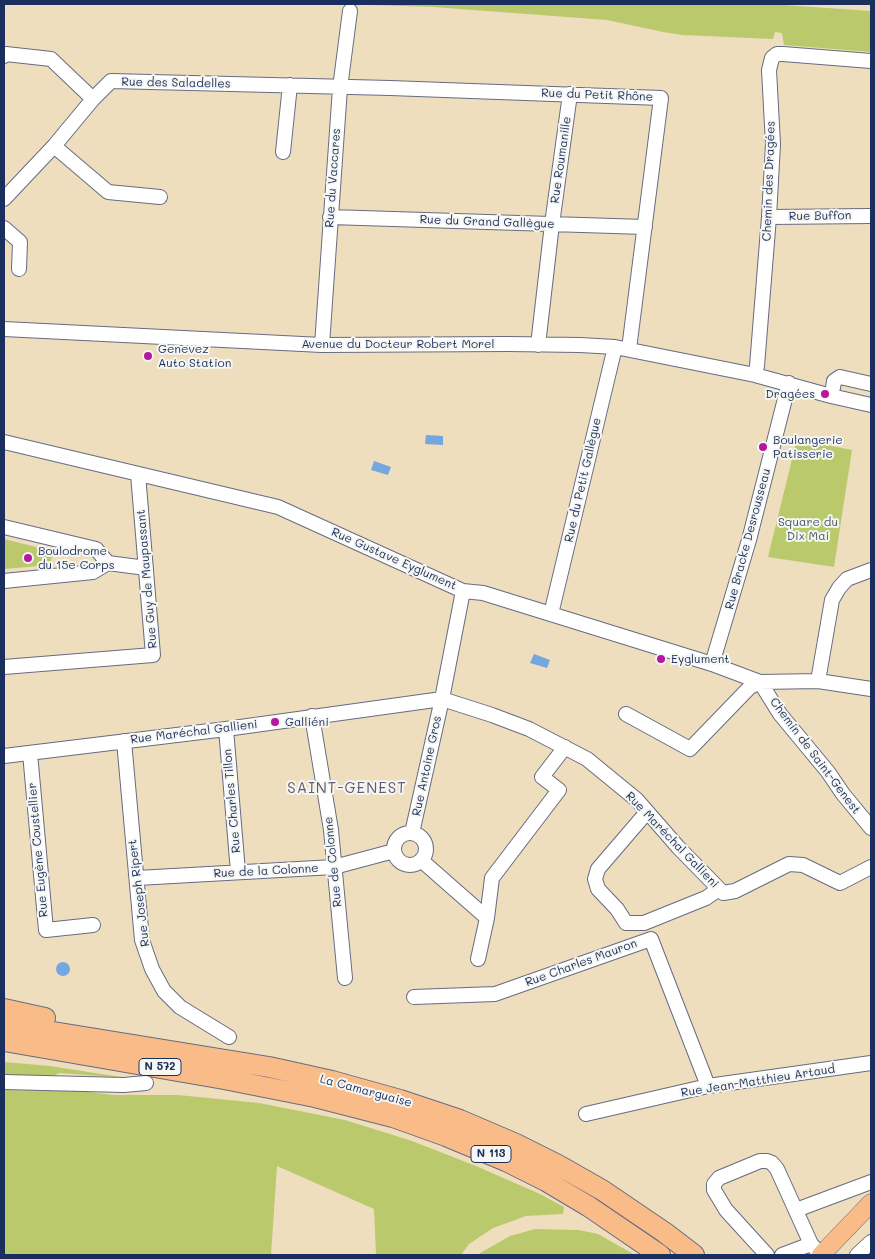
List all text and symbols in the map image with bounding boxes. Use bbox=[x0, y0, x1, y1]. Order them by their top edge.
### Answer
street label: Rue des Saladelles bbox=[121, 75, 231, 91]
street label: Rue du Petit Rhône bbox=[541, 86, 653, 104]
street label: Rue Roumanille bbox=[548, 116, 574, 204]
street label: Chemin des Dragées bbox=[760, 120, 778, 242]
street label: Rue du Vaccares bbox=[322, 128, 344, 228]
street label: Rue Buffon bbox=[789, 208, 851, 224]
street label: Rue du Grand Gallègue bbox=[419, 212, 555, 232]
street label: Avenue du Docteur Robert Morel bbox=[301, 337, 495, 351]
place label: Genevez Auto Station bbox=[158, 342, 231, 370]
marker: Genevez Auto Station bbox=[142, 350, 154, 362]
place label: Dragées bbox=[766, 387, 815, 401]
marker: Dragées bbox=[819, 388, 831, 400]
street label: Rue du Petit Gallègue bbox=[562, 416, 604, 544]
place label: Boulangerie Patisserie bbox=[773, 433, 843, 461]
marker: Boulangerie Patisserie bbox=[757, 441, 769, 453]
street label: Rue Bracke Desrousseau bbox=[722, 467, 774, 611]
street label: Rue Guy de Maupassant bbox=[134, 509, 160, 649]
park label: Square du Dix Mai bbox=[778, 515, 838, 543]
street label: Rue Gustave Eyglument bbox=[329, 525, 459, 593]
place label: Boulodrome du 15e Corps bbox=[38, 544, 115, 572]
marker: Boulodrome du 15e Corps bbox=[22, 552, 34, 564]
place label: Eyglument bbox=[671, 652, 730, 666]
marker: Eyglument bbox=[655, 653, 667, 665]
street label: Chemin de Saint-Genest bbox=[767, 695, 863, 817]
street label: Rue Antoine Gros bbox=[409, 714, 445, 818]
place label: Galliéni bbox=[285, 715, 329, 729]
marker: Galliéni bbox=[269, 716, 281, 728]
street label: Rue Maréchal Gallieni bbox=[130, 717, 258, 747]
street label: Rue Charles Tillon bbox=[220, 748, 244, 854]
district label: SAINT-GENEST bbox=[286, 779, 408, 797]
street label: Rue Eugène Coustellier bbox=[25, 782, 51, 918]
street label: Rue Maréchal Gallieni bbox=[622, 789, 722, 891]
street label: Rue de Colonne bbox=[321, 816, 345, 908]
street label: Rue Joseph Ripert bbox=[125, 839, 153, 947]
street label: Rue de la Colonne bbox=[213, 861, 319, 881]
street label: Rue Charles Mauron bbox=[523, 936, 639, 990]
road number: N 572 bbox=[139, 1058, 181, 1076]
street label: Rue Jean-Matthieu Artaud bbox=[680, 1062, 836, 1100]
street label: La Camarguaise bbox=[318, 1072, 414, 1110]
road number: N 113 bbox=[471, 1146, 511, 1162]

